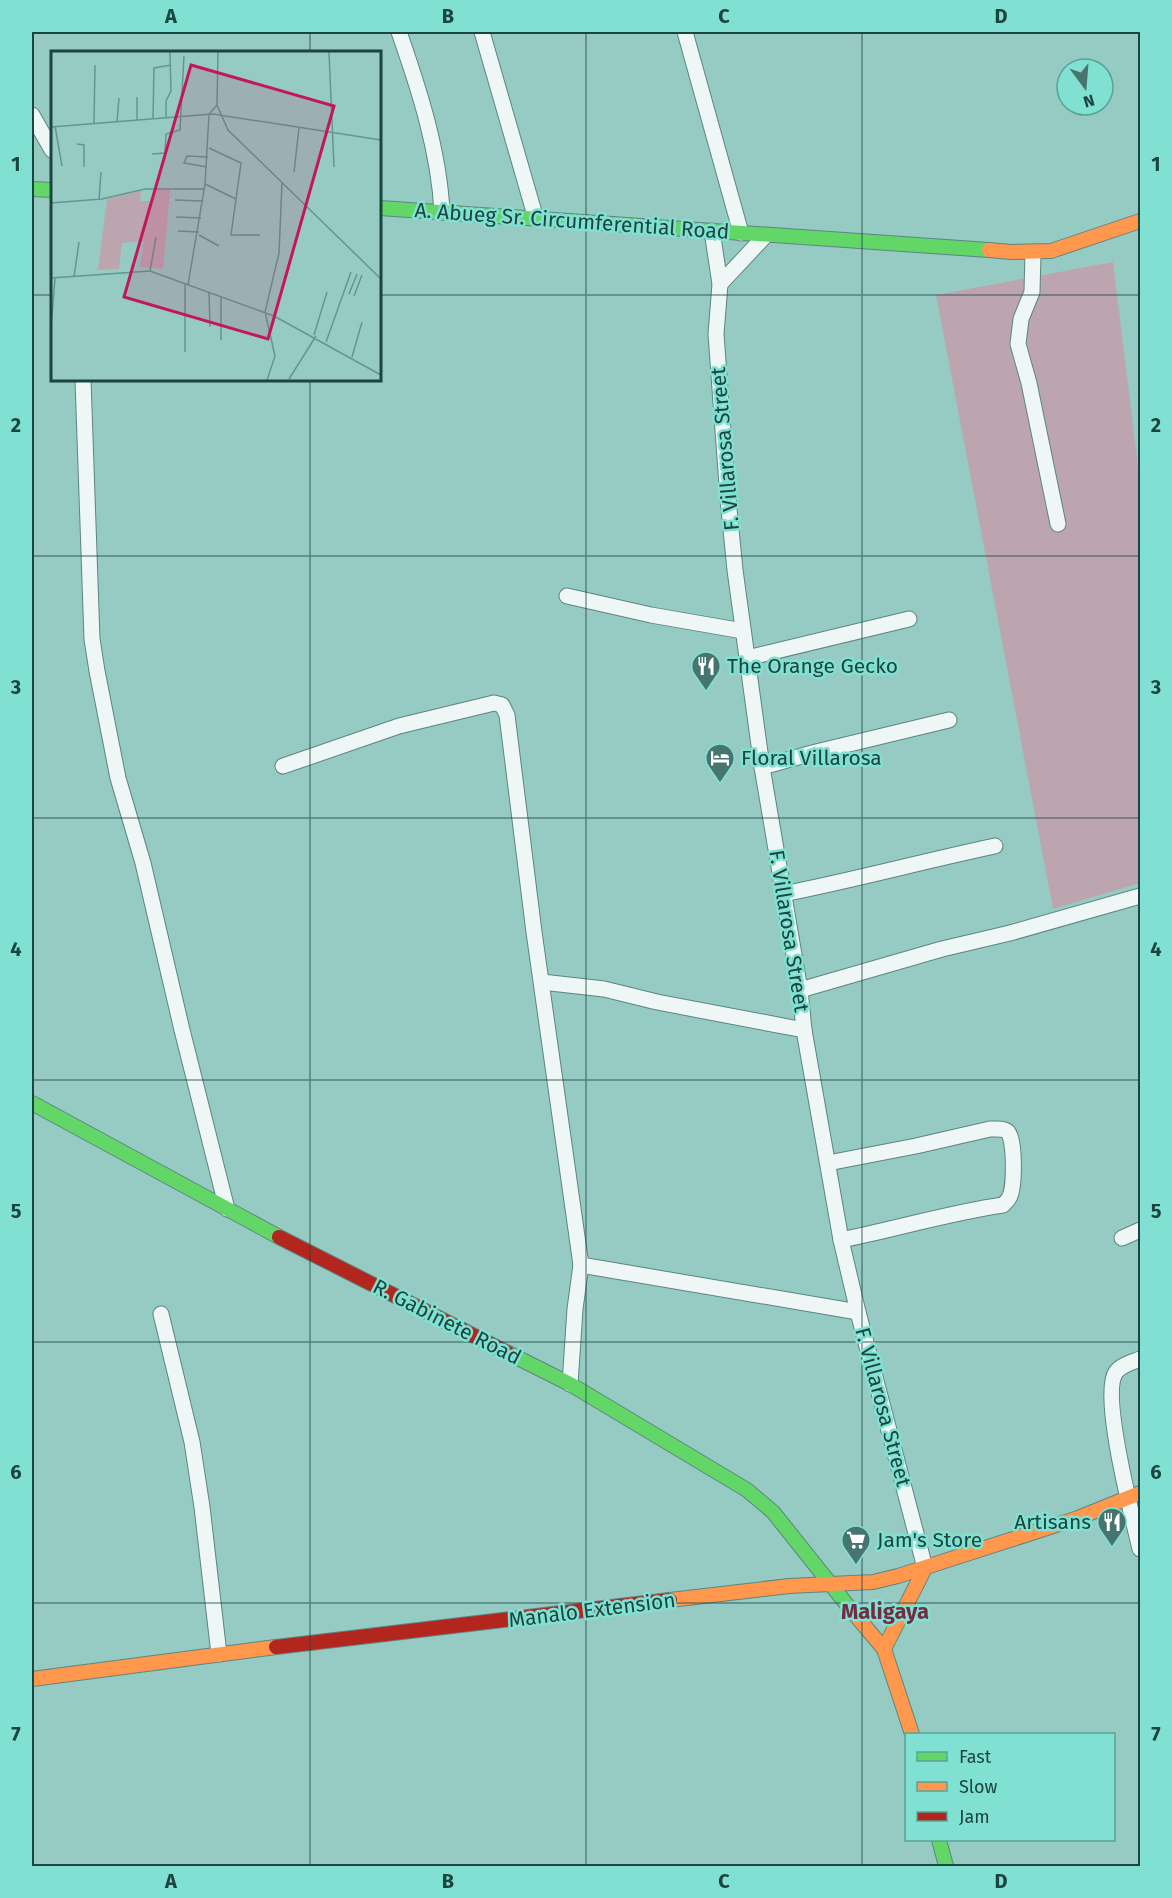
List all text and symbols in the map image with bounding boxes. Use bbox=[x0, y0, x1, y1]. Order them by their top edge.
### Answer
text: A bbox=[164, 4, 178, 28]
text: B bbox=[442, 4, 454, 28]
text: C bbox=[718, 4, 730, 28]
text: D bbox=[994, 4, 1008, 28]
inset map bbox=[51, 51, 381, 381]
north arrow bbox=[1055, 57, 1115, 117]
text: N bbox=[1081, 90, 1097, 112]
text: 1 bbox=[11, 152, 21, 176]
text: 1 bbox=[1151, 152, 1161, 176]
street label: A. Abueg Sr. Circumferential Road bbox=[414, 197, 730, 245]
street label: F. Villarosa Street bbox=[705, 366, 745, 532]
text: 2 bbox=[11, 413, 21, 437]
text: 2 bbox=[1151, 413, 1161, 437]
restaurant icon: The Orange Gecko bbox=[690, 650, 722, 692]
place label: The Orange Gecko bbox=[727, 653, 898, 679]
text: 3 bbox=[10, 675, 21, 699]
text: 3 bbox=[1150, 675, 1161, 699]
hotel icon: Floral Villarosa bbox=[704, 742, 736, 784]
place label: Floral Villarosa bbox=[741, 745, 882, 771]
street label: F. Villarosa Street bbox=[763, 848, 815, 1014]
text: 4 bbox=[10, 937, 22, 961]
text: 4 bbox=[1150, 937, 1162, 961]
text: 5 bbox=[11, 1199, 22, 1223]
text: 5 bbox=[1151, 1199, 1162, 1223]
street label: R. Gabinete Road bbox=[369, 1273, 525, 1371]
street label: F. Villarosa Street bbox=[849, 1325, 917, 1490]
text: 6 bbox=[10, 1460, 22, 1484]
text: 6 bbox=[1150, 1460, 1162, 1484]
restaurant icon: Artisans bbox=[1096, 1506, 1128, 1548]
place label: Artisans bbox=[1014, 1509, 1091, 1535]
supermarket icon: Jam's Store bbox=[840, 1524, 872, 1566]
place label: Jam's Store bbox=[877, 1527, 982, 1553]
street label: Manalo Extension bbox=[507, 1587, 677, 1633]
district label: Maligaya bbox=[841, 1598, 929, 1625]
text: 7 bbox=[11, 1722, 21, 1746]
text: 7 bbox=[1151, 1722, 1161, 1746]
legend bbox=[905, 1733, 1115, 1841]
text: Fast bbox=[959, 1746, 992, 1768]
text: Slow bbox=[959, 1776, 998, 1798]
text: Jam bbox=[959, 1806, 990, 1828]
text: A bbox=[164, 1869, 178, 1893]
text: B bbox=[442, 1869, 454, 1893]
text: C bbox=[718, 1869, 730, 1893]
text: D bbox=[994, 1869, 1008, 1893]

